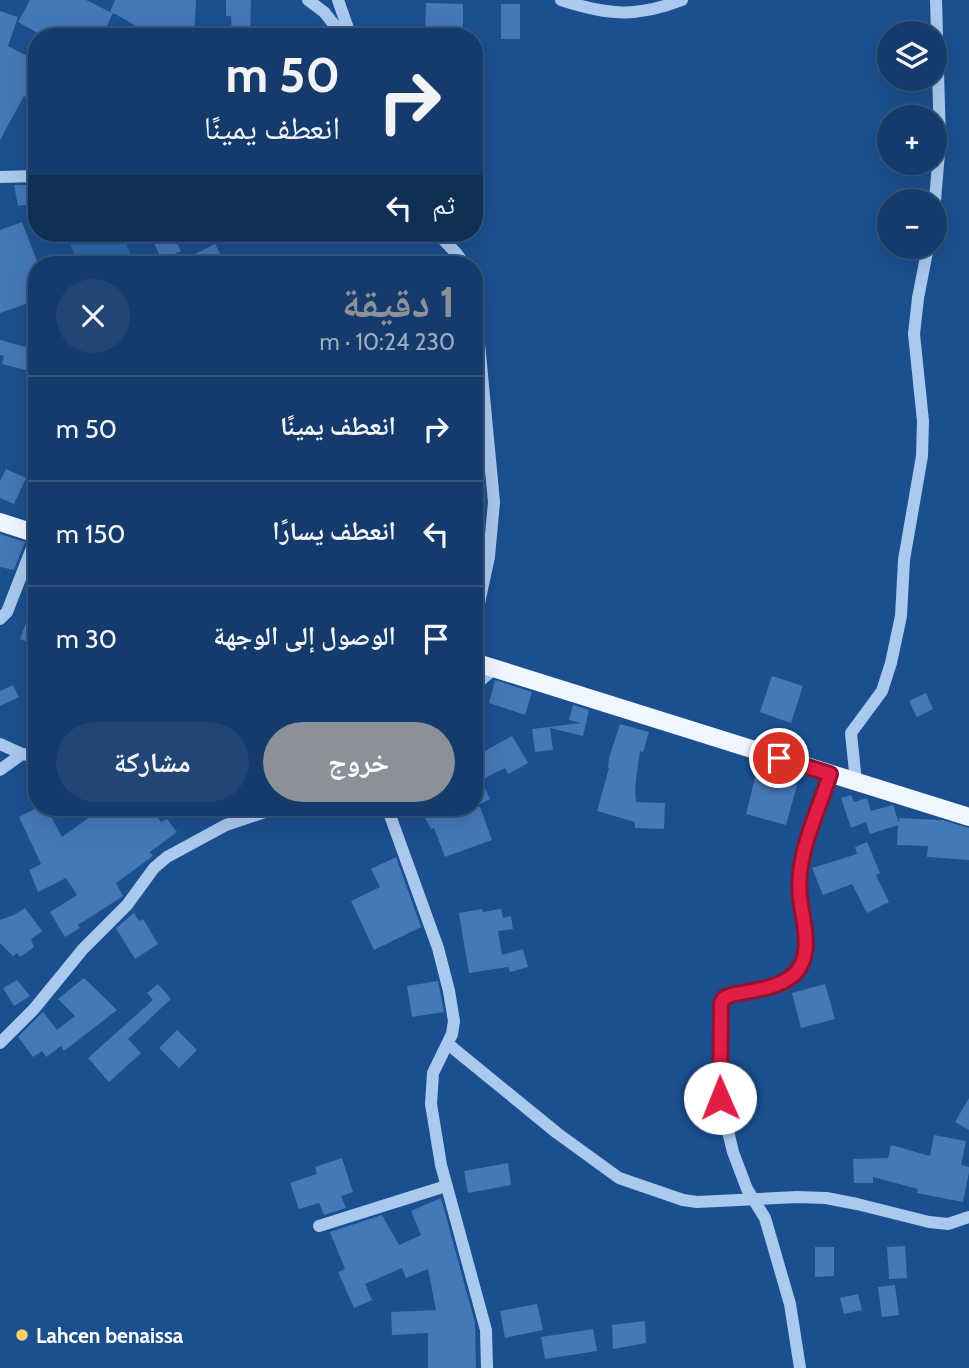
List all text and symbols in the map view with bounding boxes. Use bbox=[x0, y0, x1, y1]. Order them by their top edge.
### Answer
map controls bbox=[877, 21, 947, 259]
button: layers bbox=[877, 21, 947, 91]
text: 50 m bbox=[225, 45, 340, 104]
icon: right bbox=[364, 56, 455, 147]
button: + bbox=[877, 105, 947, 175]
text: انعطف يمينًا bbox=[204, 108, 340, 147]
icon: left bbox=[380, 189, 418, 227]
text: ثم bbox=[432, 189, 455, 221]
button: − bbox=[877, 189, 947, 259]
text: 1 دقيقة bbox=[342, 276, 455, 328]
button: close bbox=[56, 279, 130, 353]
text: 230 m · 10:24 bbox=[320, 328, 455, 356]
text: انعطف يمينًا bbox=[280, 410, 396, 442]
icon: right bbox=[417, 410, 455, 448]
text: 50 m bbox=[56, 413, 117, 445]
text: انعطف يسارًا bbox=[272, 515, 396, 547]
icon: left bbox=[417, 515, 455, 553]
text: 150 m bbox=[56, 518, 125, 550]
text: الوصول إلى الوجهة bbox=[213, 620, 396, 652]
icon: arrive bbox=[417, 620, 455, 658]
text: 30 m bbox=[56, 623, 117, 655]
button: مشاركة bbox=[56, 722, 249, 802]
button: خروج bbox=[263, 722, 455, 802]
pin bbox=[749, 728, 809, 788]
icon: arrive bbox=[760, 739, 798, 777]
position arrow bbox=[683, 1061, 757, 1135]
place label: Lahcen benaissa bbox=[36, 1323, 184, 1348]
marker: Lahcen benaissa bbox=[14, 1327, 30, 1343]

